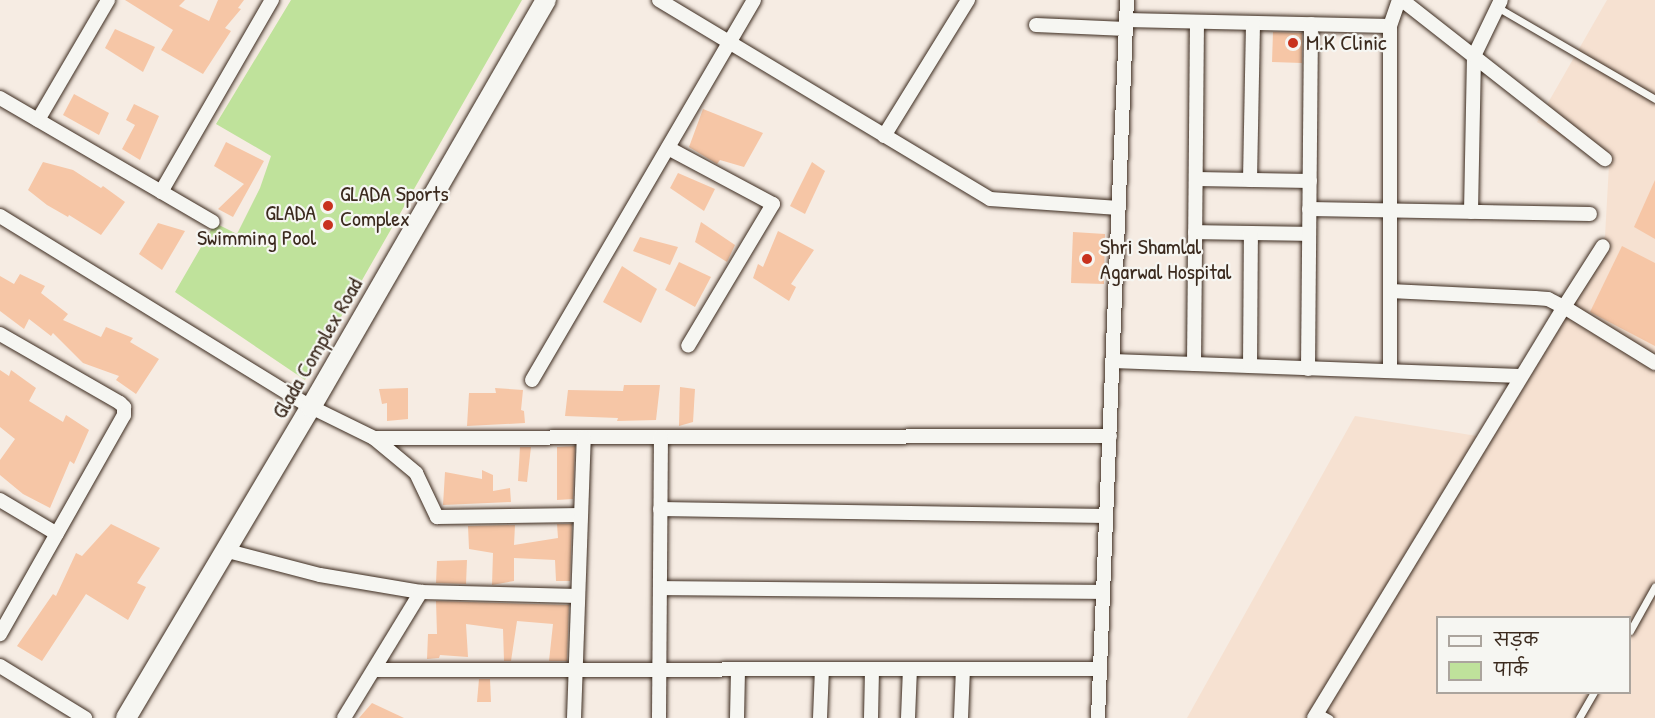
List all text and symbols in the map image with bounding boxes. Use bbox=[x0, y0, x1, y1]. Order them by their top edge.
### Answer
place label: M.K Clinic bbox=[1306, 30, 1387, 56]
marker: M.K Clinic bbox=[1284, 34, 1302, 52]
place label: GLADA Sports Complex bbox=[340, 180, 449, 231]
place label: GLADA Swimming Pool bbox=[197, 199, 316, 250]
marker: GLADA Sports Complex bbox=[321, 199, 335, 213]
marker: GLADA Swimming Pool bbox=[321, 218, 335, 232]
place label: Shri Shamlal Agarwal Hospital bbox=[1100, 233, 1231, 284]
marker: Shri Shamlal Agarwal Hospital bbox=[1078, 250, 1096, 268]
street label: Glada Complex Road bbox=[266, 273, 368, 423]
legend bbox=[1436, 616, 1631, 694]
text: सड़क bbox=[1494, 627, 1538, 652]
text: पार्क bbox=[1494, 657, 1528, 682]

